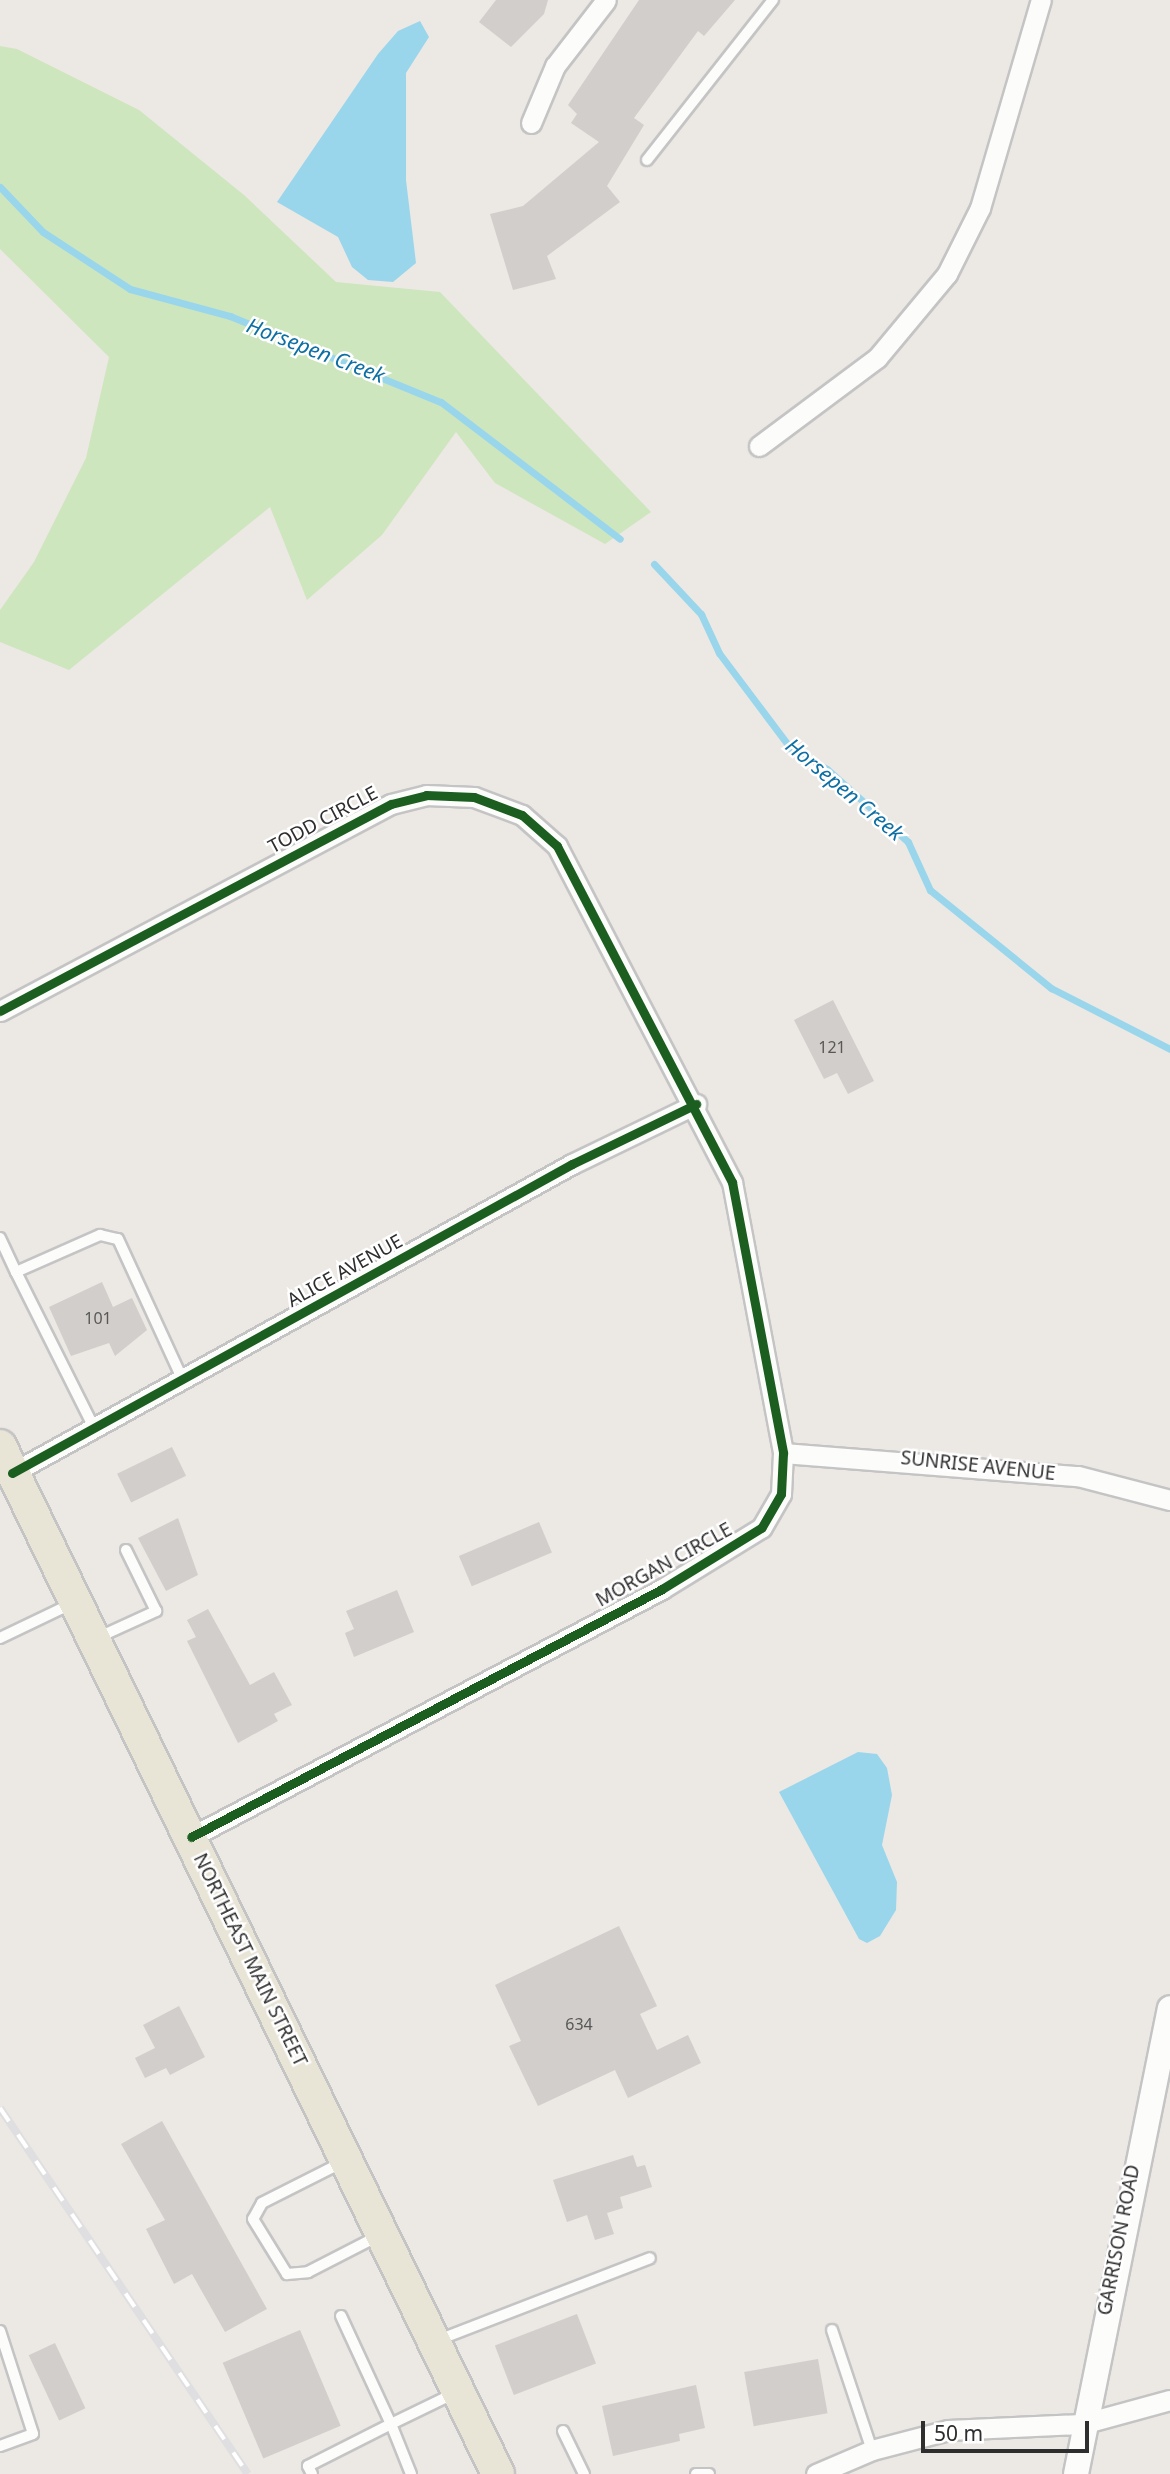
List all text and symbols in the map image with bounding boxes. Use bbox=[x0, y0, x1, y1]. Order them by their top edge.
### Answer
water label: Horsepen Creek bbox=[243, 312, 389, 388]
water label: Horsepen Creek bbox=[781, 732, 909, 846]
street label: TODD CIRCLE bbox=[264, 782, 382, 858]
house number: 121 bbox=[818, 1037, 846, 1057]
street label: ALICE AVENUE bbox=[283, 1230, 407, 1312]
house number: 101 bbox=[84, 1308, 112, 1328]
street label: SUNRISE AVENUE bbox=[900, 1447, 1056, 1485]
street label: MORGAN CIRCLE bbox=[592, 1518, 736, 1612]
street label: NORTHEAST MAIN STREET bbox=[188, 1850, 312, 2070]
house number: 634 bbox=[565, 2014, 593, 2034]
street label: GARRISON ROAD bbox=[1093, 2163, 1145, 2317]
scale bar bbox=[925, 2408, 1093, 2452]
text: 50 m bbox=[934, 2419, 983, 2447]

